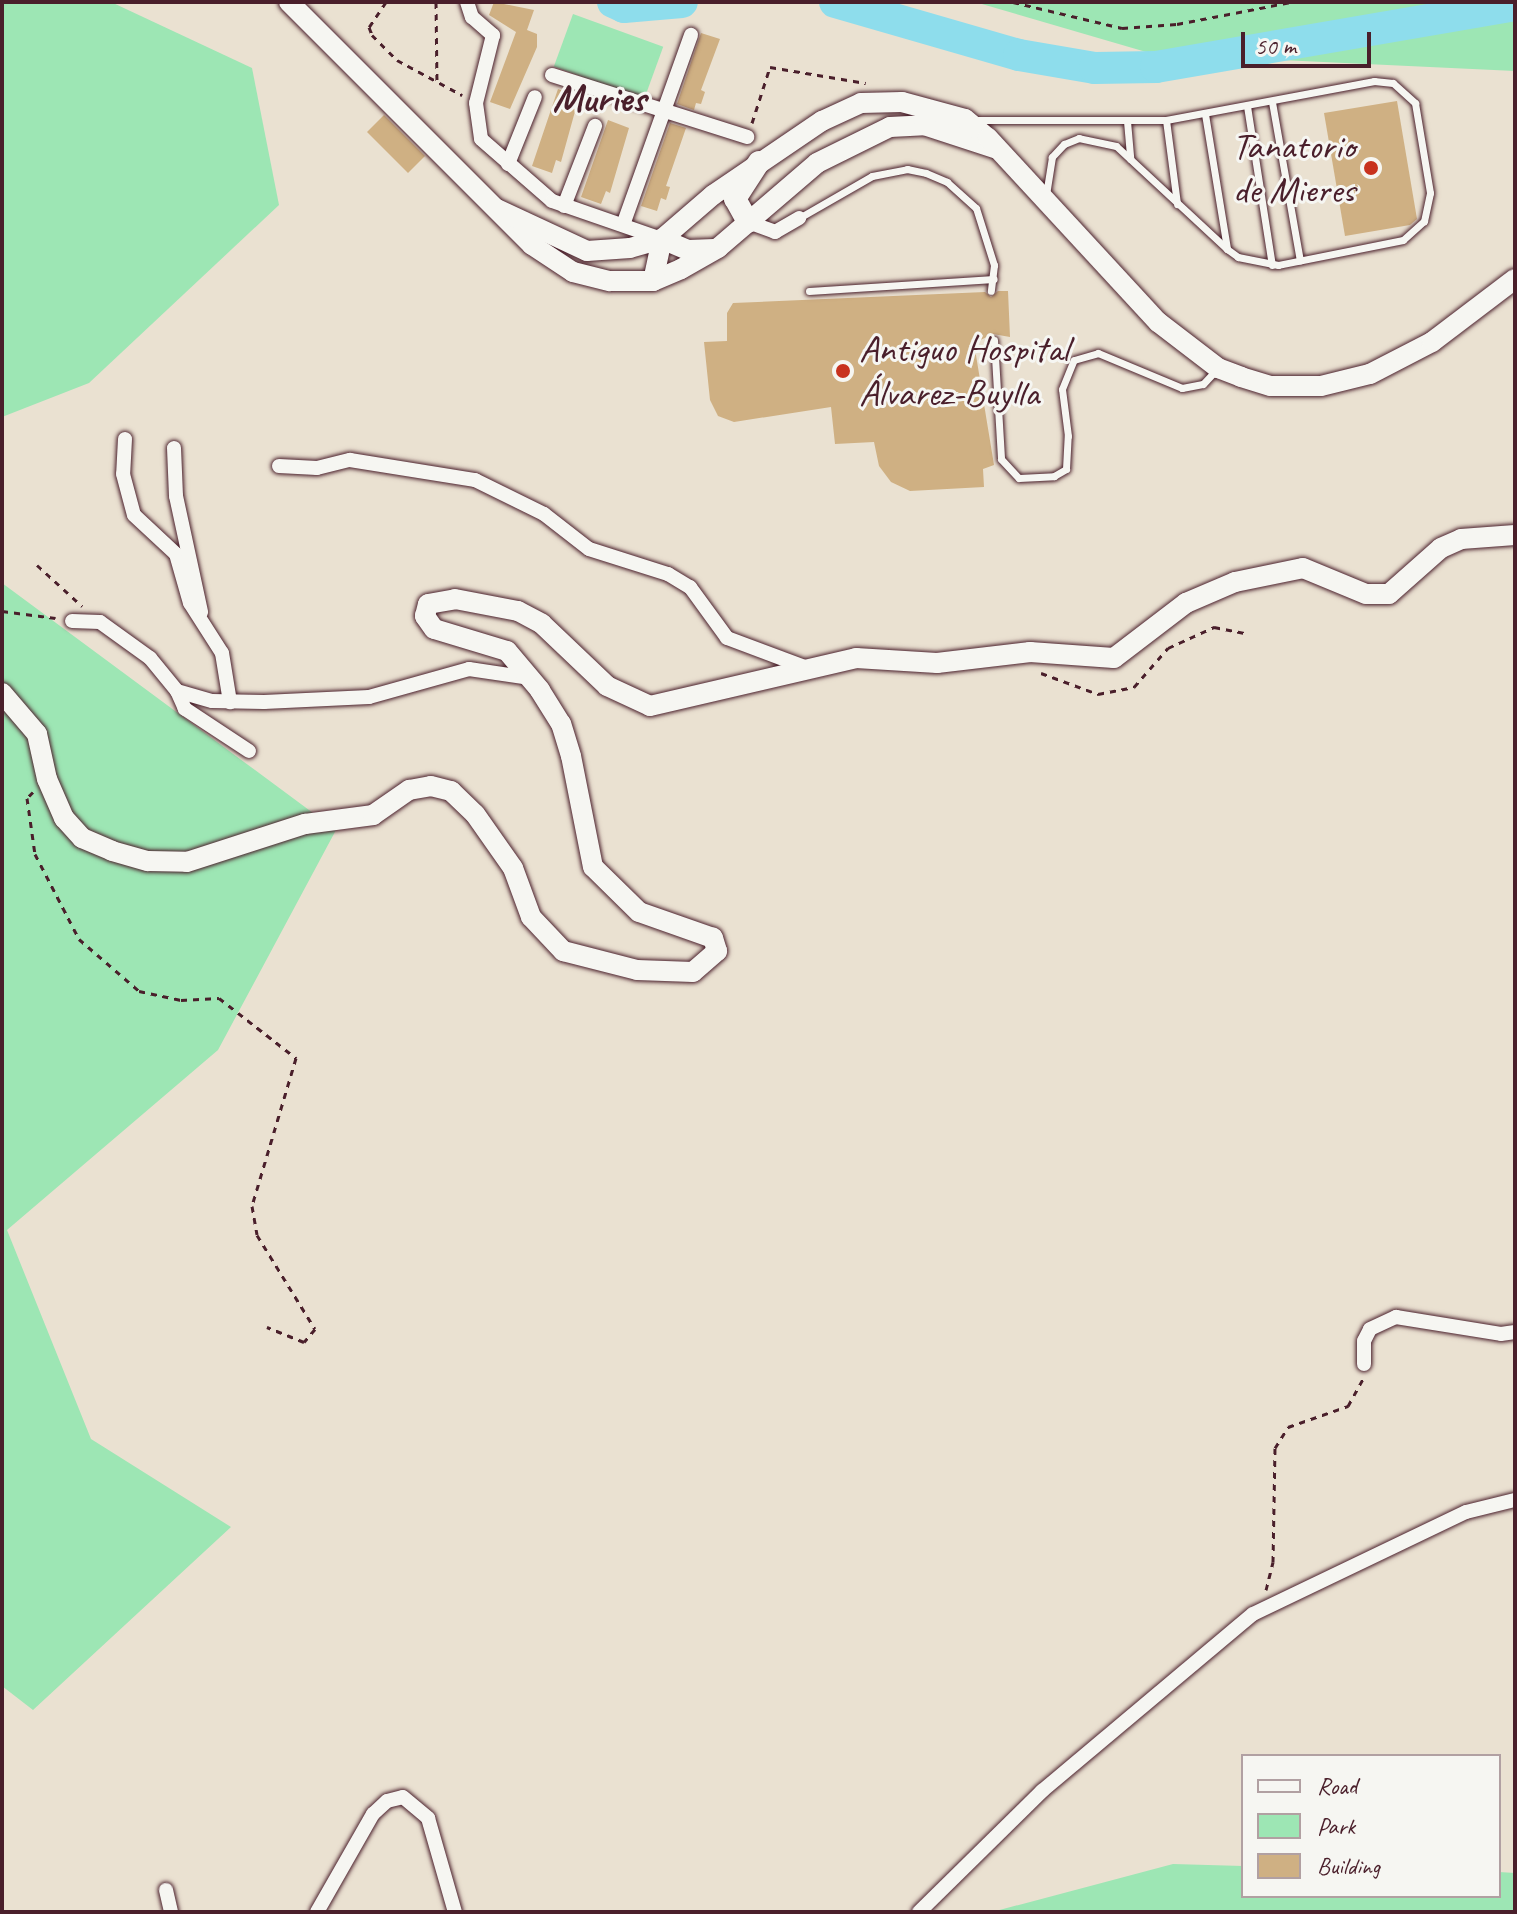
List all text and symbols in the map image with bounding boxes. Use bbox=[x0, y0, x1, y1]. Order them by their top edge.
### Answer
scale bar bbox=[1245, 16, 1375, 66]
text: 50 m bbox=[1255, 31, 1296, 61]
district label: Muries bbox=[552, 74, 646, 122]
place label: Tanatorio de Mieres bbox=[1232, 123, 1355, 212]
marker: Tanatorio de Mieres bbox=[1362, 159, 1380, 177]
place label: Antiguo Hospital Álvarez-Buylla bbox=[859, 326, 1068, 416]
marker: Antiguo Hospital Álvarez-Buylla bbox=[834, 362, 852, 380]
legend bbox=[1241, 1754, 1501, 1898]
text: Road bbox=[1317, 1771, 1357, 1801]
text: Park bbox=[1317, 1811, 1355, 1841]
text: Building bbox=[1317, 1851, 1380, 1881]

